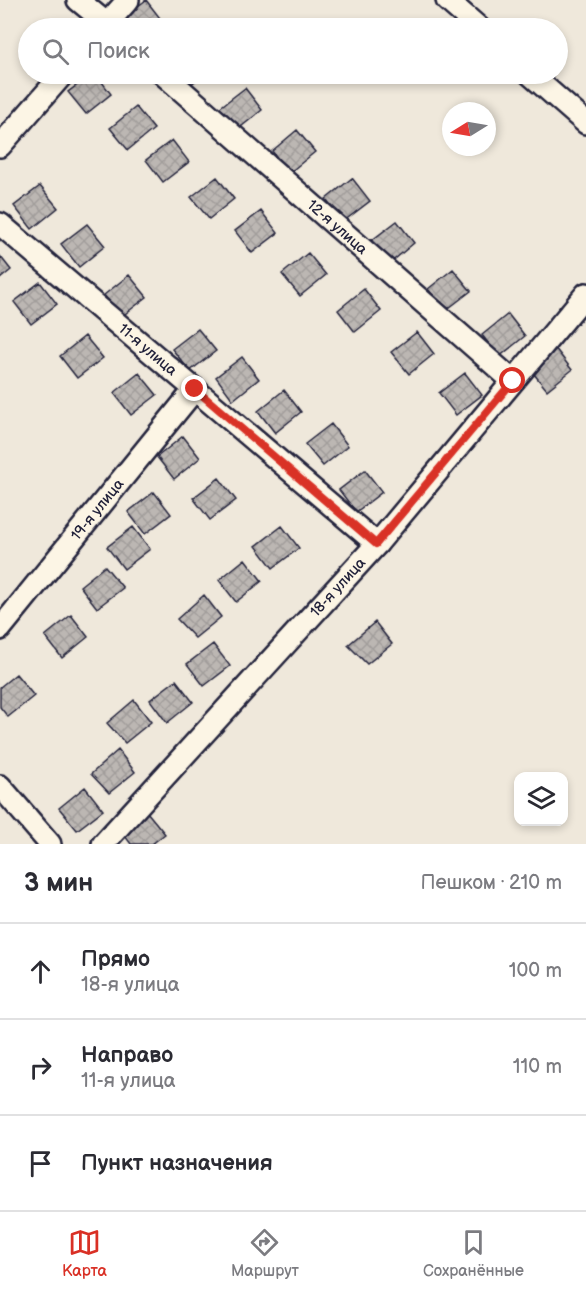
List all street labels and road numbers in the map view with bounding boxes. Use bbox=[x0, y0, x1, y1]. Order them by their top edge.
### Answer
street label: 12-я улица bbox=[303, 195, 372, 259]
street label: 11-я улица bbox=[115, 319, 181, 380]
street label: 19-я улица bbox=[66, 475, 128, 544]
street label: 18-я улица bbox=[306, 553, 370, 621]

